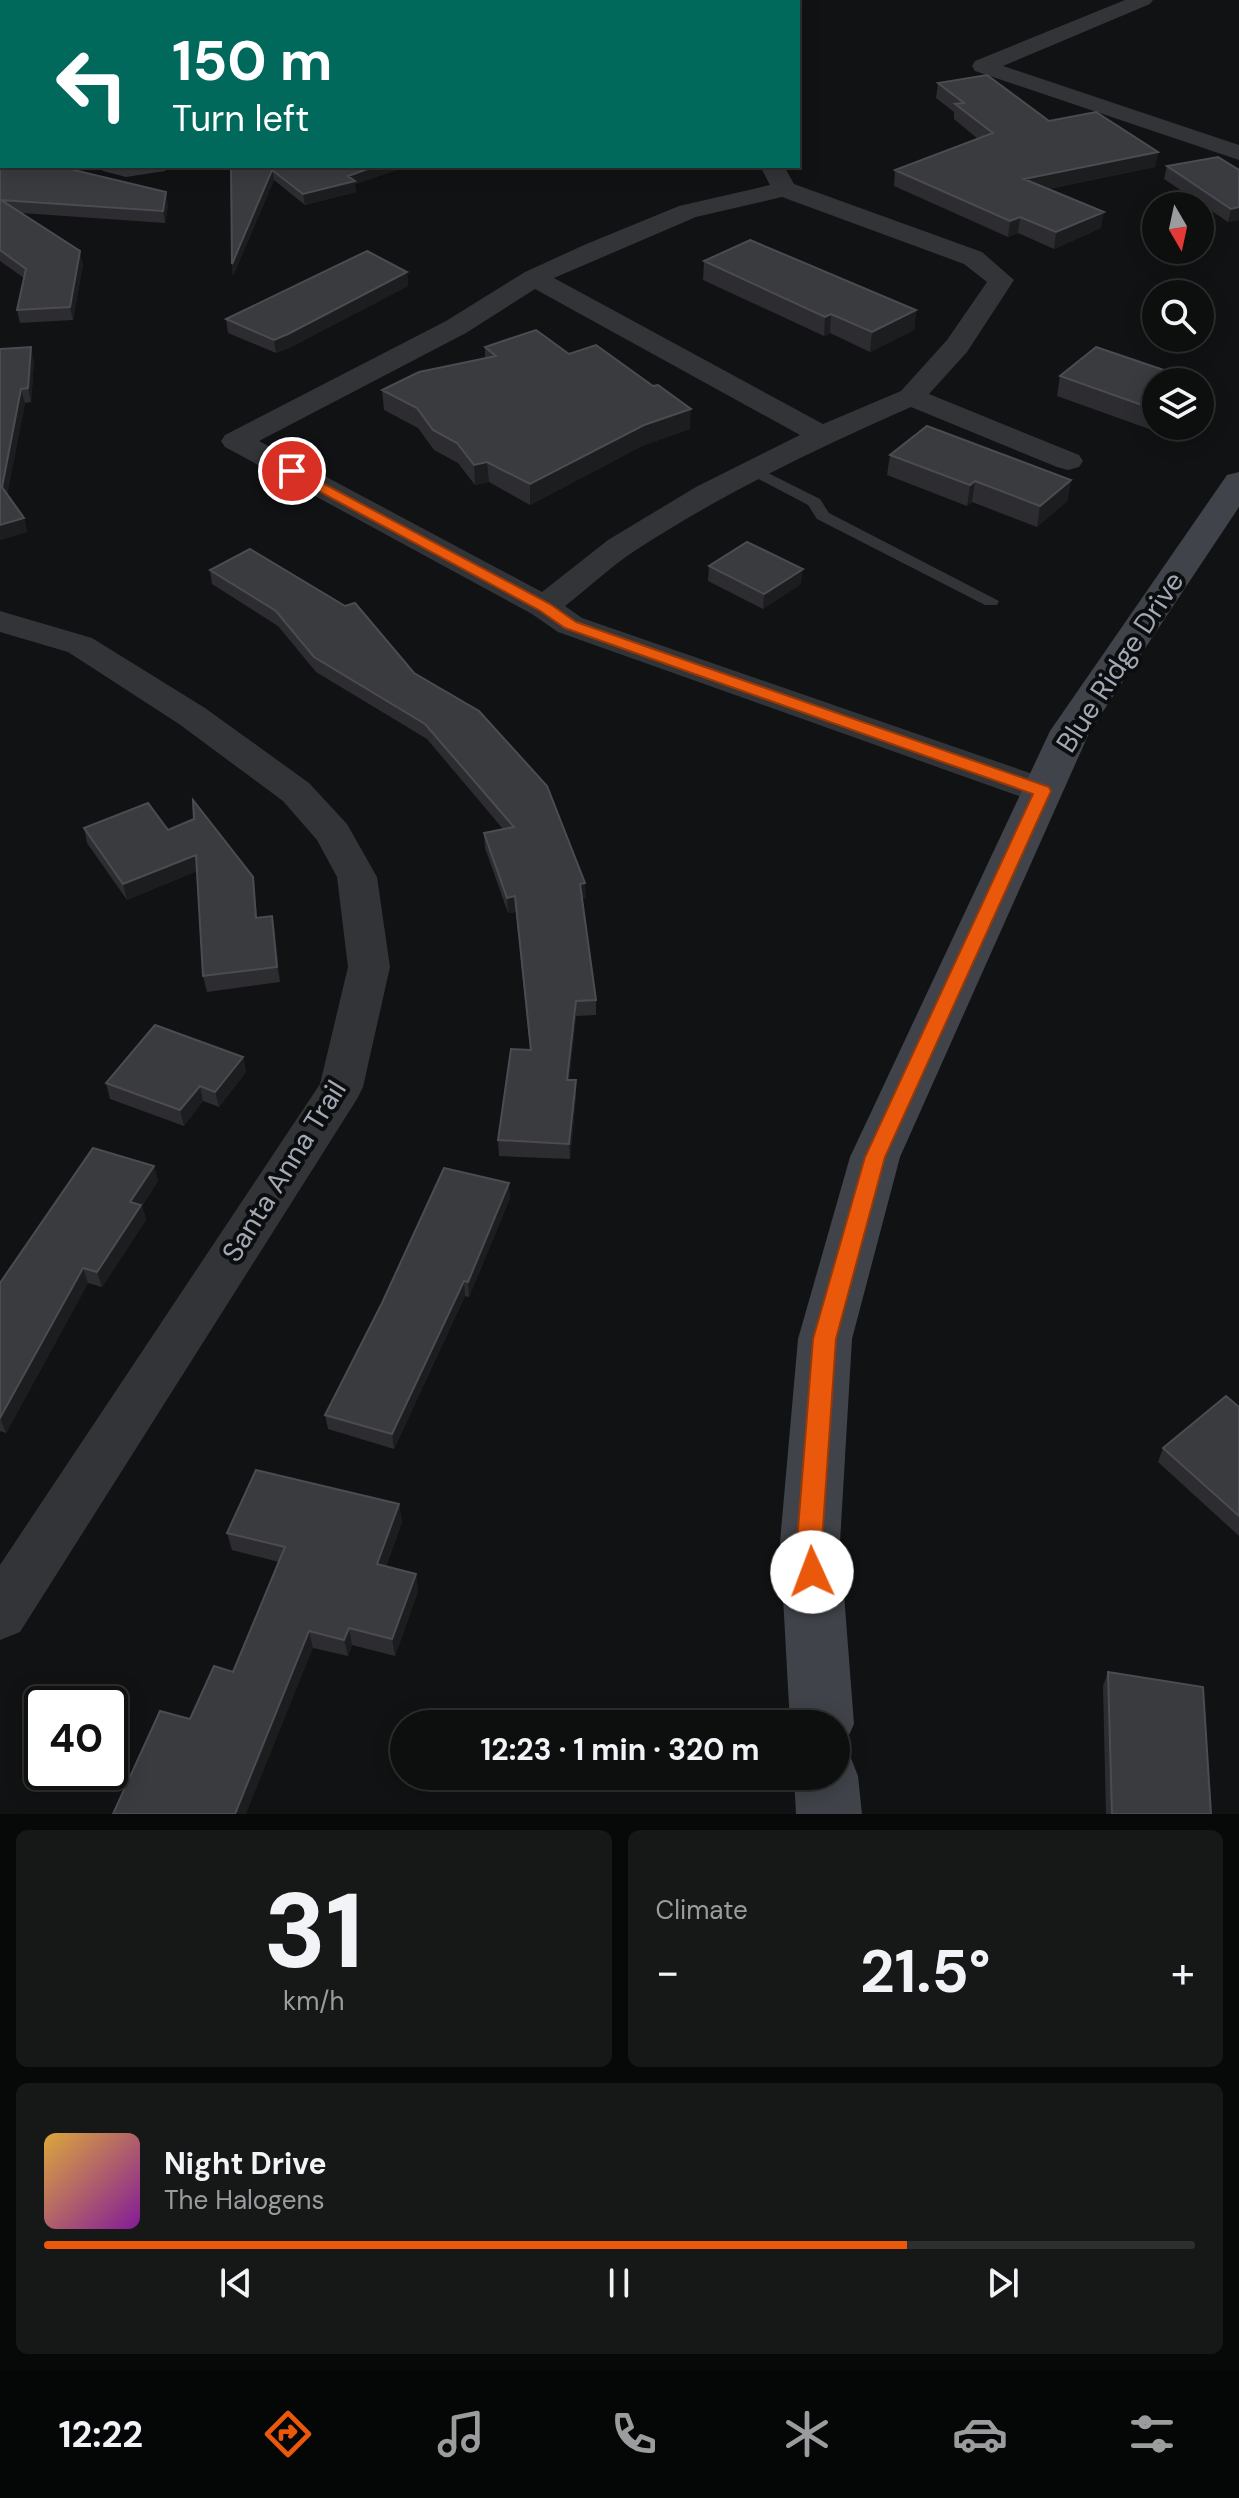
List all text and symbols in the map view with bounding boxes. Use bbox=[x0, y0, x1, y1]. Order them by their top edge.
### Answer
text: 150 m bbox=[172, 24, 333, 97]
icon: left bbox=[40, 32, 144, 136]
text: Turn left bbox=[172, 95, 309, 142]
north arrow bbox=[1142, 192, 1214, 264]
map controls bbox=[1142, 192, 1214, 440]
button: search bbox=[1142, 280, 1214, 352]
button: layers bbox=[1142, 368, 1214, 440]
pin bbox=[258, 437, 326, 505]
icon: arrive bbox=[270, 449, 314, 493]
street label: Blue Ridge Drive bbox=[1048, 565, 1192, 759]
street label: Santa Anna Trail bbox=[213, 1073, 355, 1269]
position arrow bbox=[770, 1530, 854, 1614]
speed limit sign: 40 bbox=[24, 1686, 128, 1790]
text: 12:23 · 1 min · 320 m bbox=[480, 1730, 760, 1769]
text: 31 bbox=[264, 1864, 364, 1999]
text: Climate bbox=[656, 1893, 748, 1927]
text: 21.5° bbox=[860, 1932, 991, 2011]
text: − bbox=[656, 1943, 680, 2001]
text: + bbox=[1171, 1943, 1195, 2001]
text: km/h bbox=[283, 1984, 344, 2018]
text: Night Drive bbox=[164, 2144, 327, 2183]
text: The Halogens bbox=[164, 2183, 324, 2217]
icon: previous bbox=[214, 2261, 258, 2305]
icon: pause bbox=[597, 2261, 641, 2305]
icon: next bbox=[981, 2261, 1025, 2305]
icon: directions bbox=[260, 2406, 316, 2462]
icon: music bbox=[433, 2406, 489, 2462]
icon: phone bbox=[606, 2406, 662, 2462]
icon: climate bbox=[779, 2406, 835, 2462]
icon: car bbox=[952, 2406, 1008, 2462]
icon: filters bbox=[1124, 2406, 1180, 2462]
text: 12:22 bbox=[58, 2411, 143, 2458]

